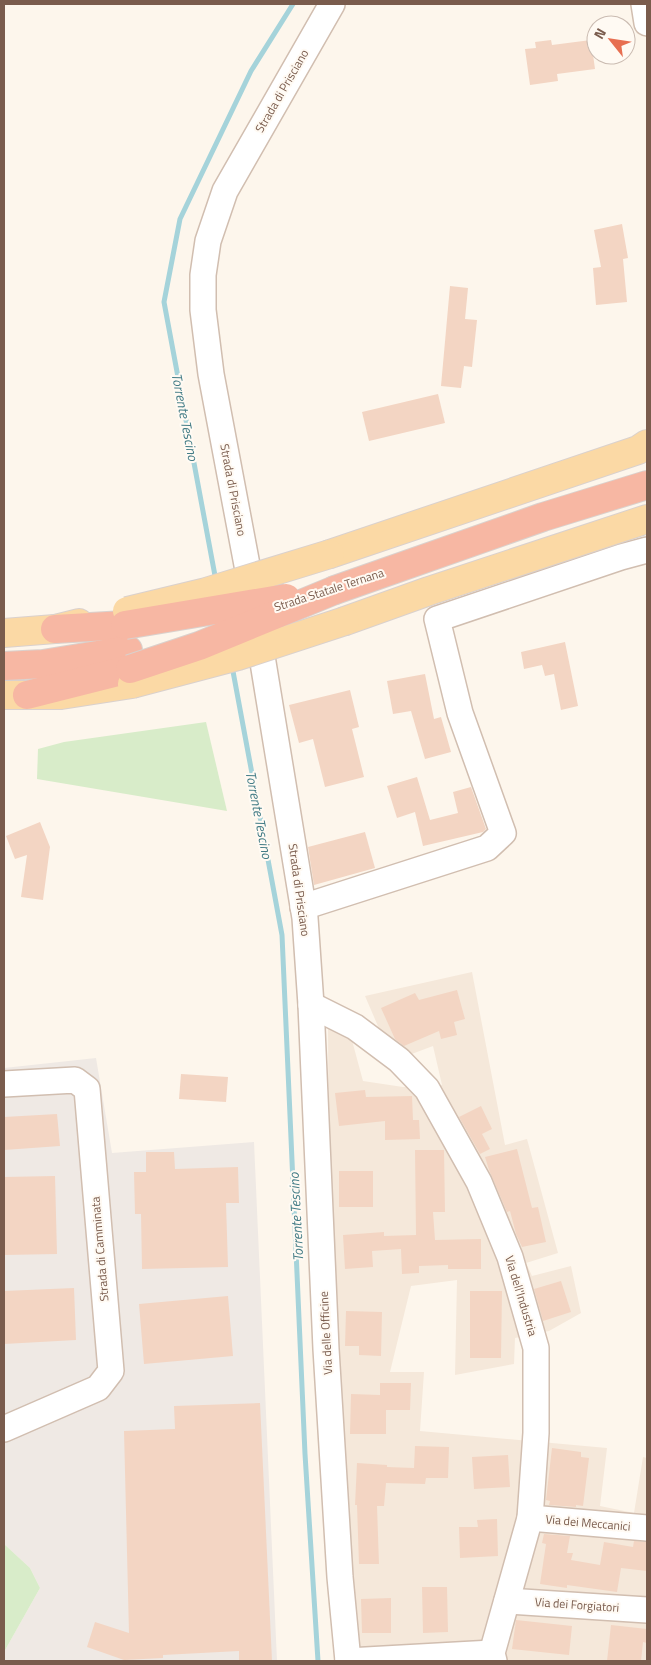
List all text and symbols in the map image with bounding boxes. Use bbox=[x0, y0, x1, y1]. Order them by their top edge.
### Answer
north arrow bbox=[586, 15, 636, 65]
text: N bbox=[588, 24, 611, 43]
street label: Strada di Prisciano bbox=[250, 45, 313, 136]
water label: Torrente Tescino bbox=[167, 371, 204, 464]
street label: Strada di Prisciano bbox=[215, 442, 252, 538]
street label: Strada Statale Ternana bbox=[271, 563, 386, 616]
water label: Torrente Tescino bbox=[241, 769, 278, 862]
street label: Strada di Prisciano bbox=[284, 842, 315, 938]
water label: Torrente Tescino bbox=[283, 1171, 308, 1262]
street label: Strada di Camminata bbox=[85, 1196, 114, 1302]
street label: Via dell'Industria bbox=[500, 1253, 543, 1339]
street label: Via delle Officine bbox=[314, 1291, 337, 1375]
street label: Via dei Meccanici bbox=[545, 1509, 631, 1536]
street label: Via dei Forgiatori bbox=[534, 1592, 620, 1617]

